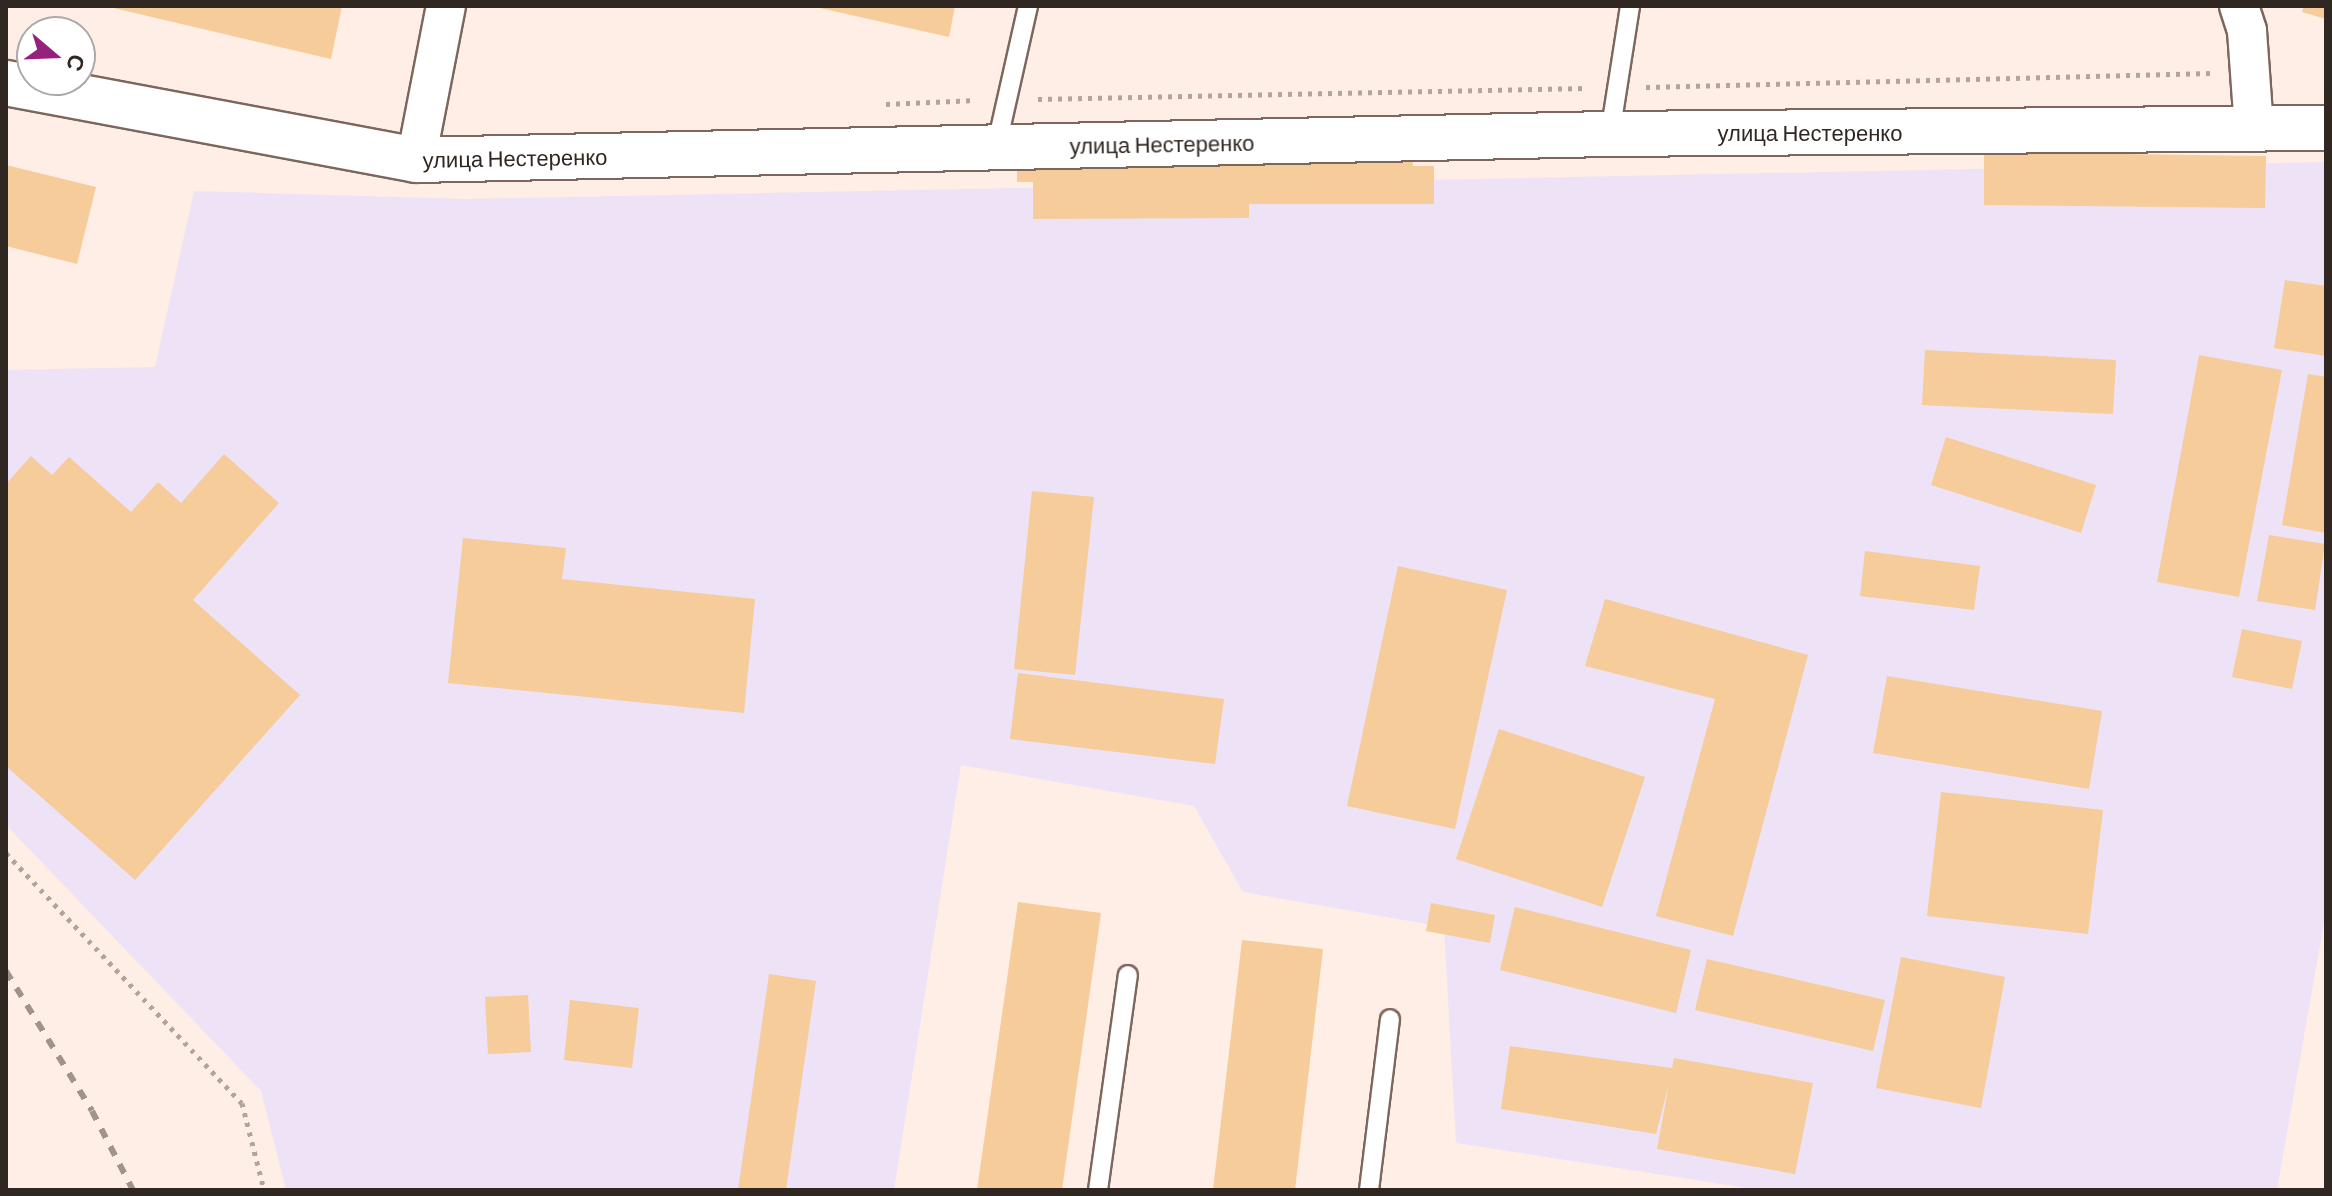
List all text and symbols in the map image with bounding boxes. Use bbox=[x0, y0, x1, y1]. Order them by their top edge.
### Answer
north arrow bbox=[16, 16, 96, 96]
text: С bbox=[62, 51, 92, 75]
street label: улица Нестеренко bbox=[1718, 120, 1902, 146]
street label: улица Нестеренко bbox=[1069, 129, 1255, 159]
street label: улица Нестеренко bbox=[422, 143, 608, 173]

